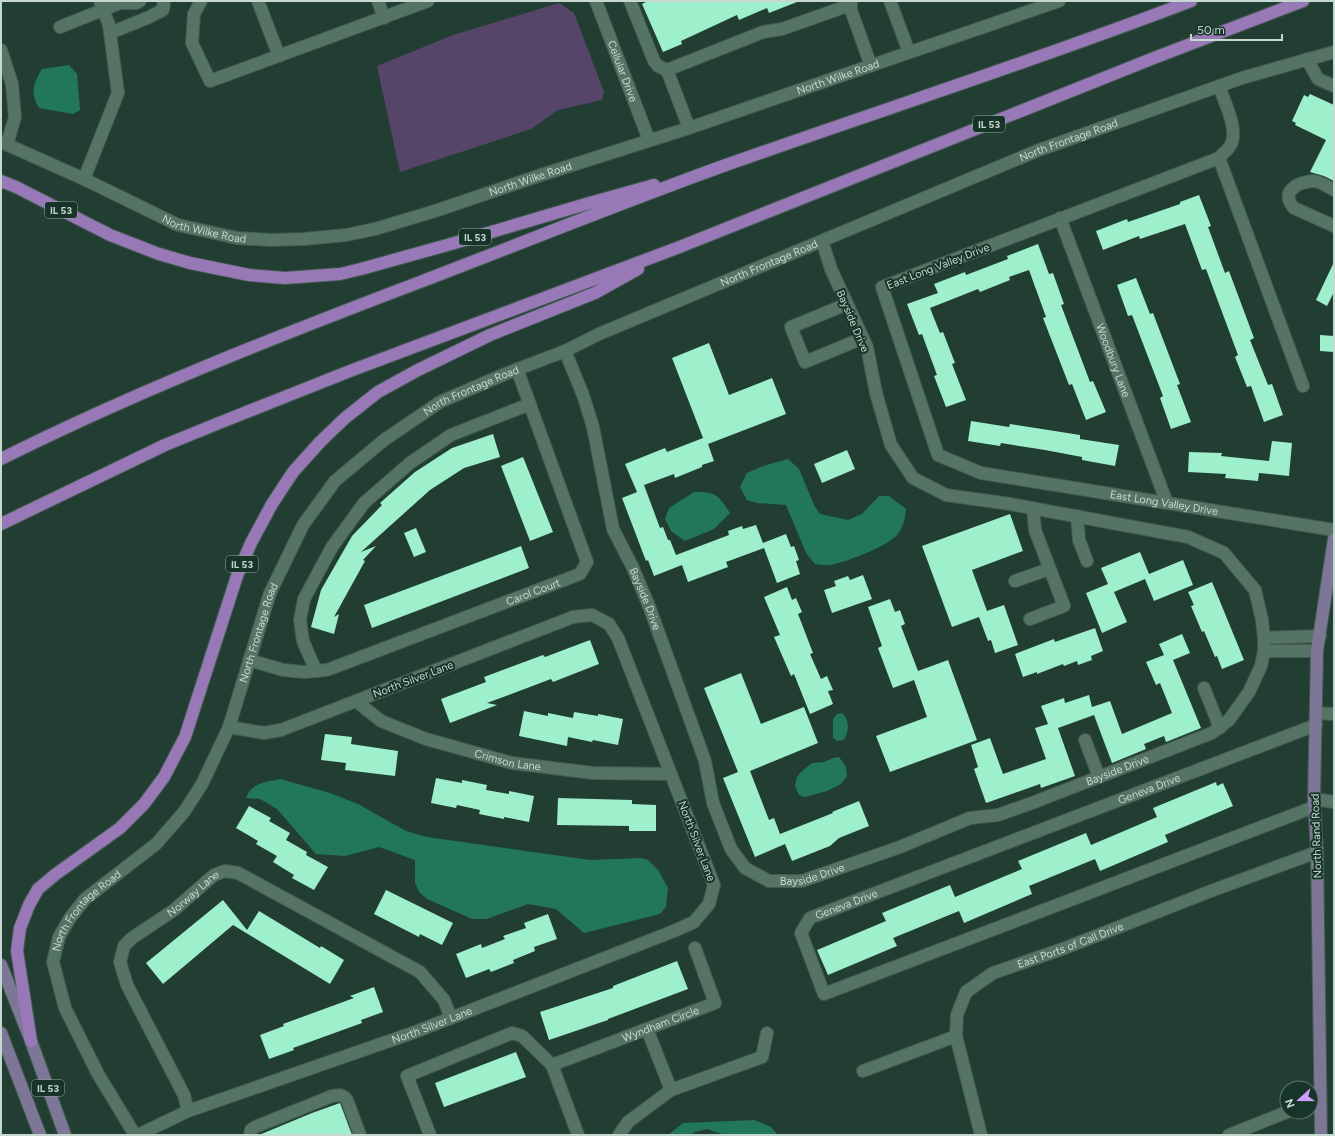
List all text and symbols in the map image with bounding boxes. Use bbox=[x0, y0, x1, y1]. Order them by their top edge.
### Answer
scale bar bbox=[1191, 16, 1282, 42]
text: 50 m bbox=[1197, 23, 1225, 37]
street label: Cellular Drive bbox=[605, 39, 640, 104]
street label: North Wilke Road bbox=[795, 57, 881, 98]
road number: IL 53 bbox=[973, 116, 1005, 132]
street label: North Frontage Road bbox=[1017, 117, 1120, 165]
street label: North Wilke Road bbox=[487, 160, 573, 199]
road number: IL 53 bbox=[45, 202, 77, 218]
street label: North Wilke Road bbox=[160, 212, 247, 246]
road number: IL 53 bbox=[459, 229, 491, 245]
street label: North Frontage Road bbox=[718, 237, 820, 290]
street label: East Long Valley Drive bbox=[885, 241, 991, 292]
street label: Bayside Drive bbox=[834, 288, 871, 354]
street label: Woodbury Lane bbox=[1093, 322, 1133, 399]
street label: North Frontage Road bbox=[421, 363, 521, 418]
street label: East Long Valley Drive bbox=[1109, 488, 1219, 518]
road number: IL 53 bbox=[226, 556, 258, 572]
street label: Bayside Drive bbox=[626, 566, 663, 632]
street label: Carol Court bbox=[504, 576, 562, 609]
street label: North Frontage Road bbox=[237, 581, 281, 684]
street label: North Silver Lane bbox=[371, 658, 455, 701]
street label: Crimson Lane bbox=[473, 747, 541, 773]
street label: Bayside Drive bbox=[1084, 752, 1151, 788]
street label: Geneva Drive bbox=[1116, 771, 1182, 807]
street label: North Rand Road bbox=[1309, 793, 1324, 879]
street label: North Silver Lane bbox=[675, 799, 718, 883]
street label: Bayside Drive bbox=[780, 861, 846, 888]
street label: North Frontage Road bbox=[50, 868, 124, 953]
street label: Norway Lane bbox=[165, 868, 221, 920]
street label: Geneva Drive bbox=[813, 887, 880, 922]
street label: East Ports of Call Drive bbox=[1016, 920, 1125, 971]
street label: North Silver Lane bbox=[390, 1004, 474, 1047]
street label: Wyndham Circle bbox=[620, 1004, 701, 1045]
road number: IL 53 bbox=[32, 1080, 64, 1096]
north arrow bbox=[1279, 1080, 1319, 1120]
text: N bbox=[1283, 1097, 1298, 1110]

